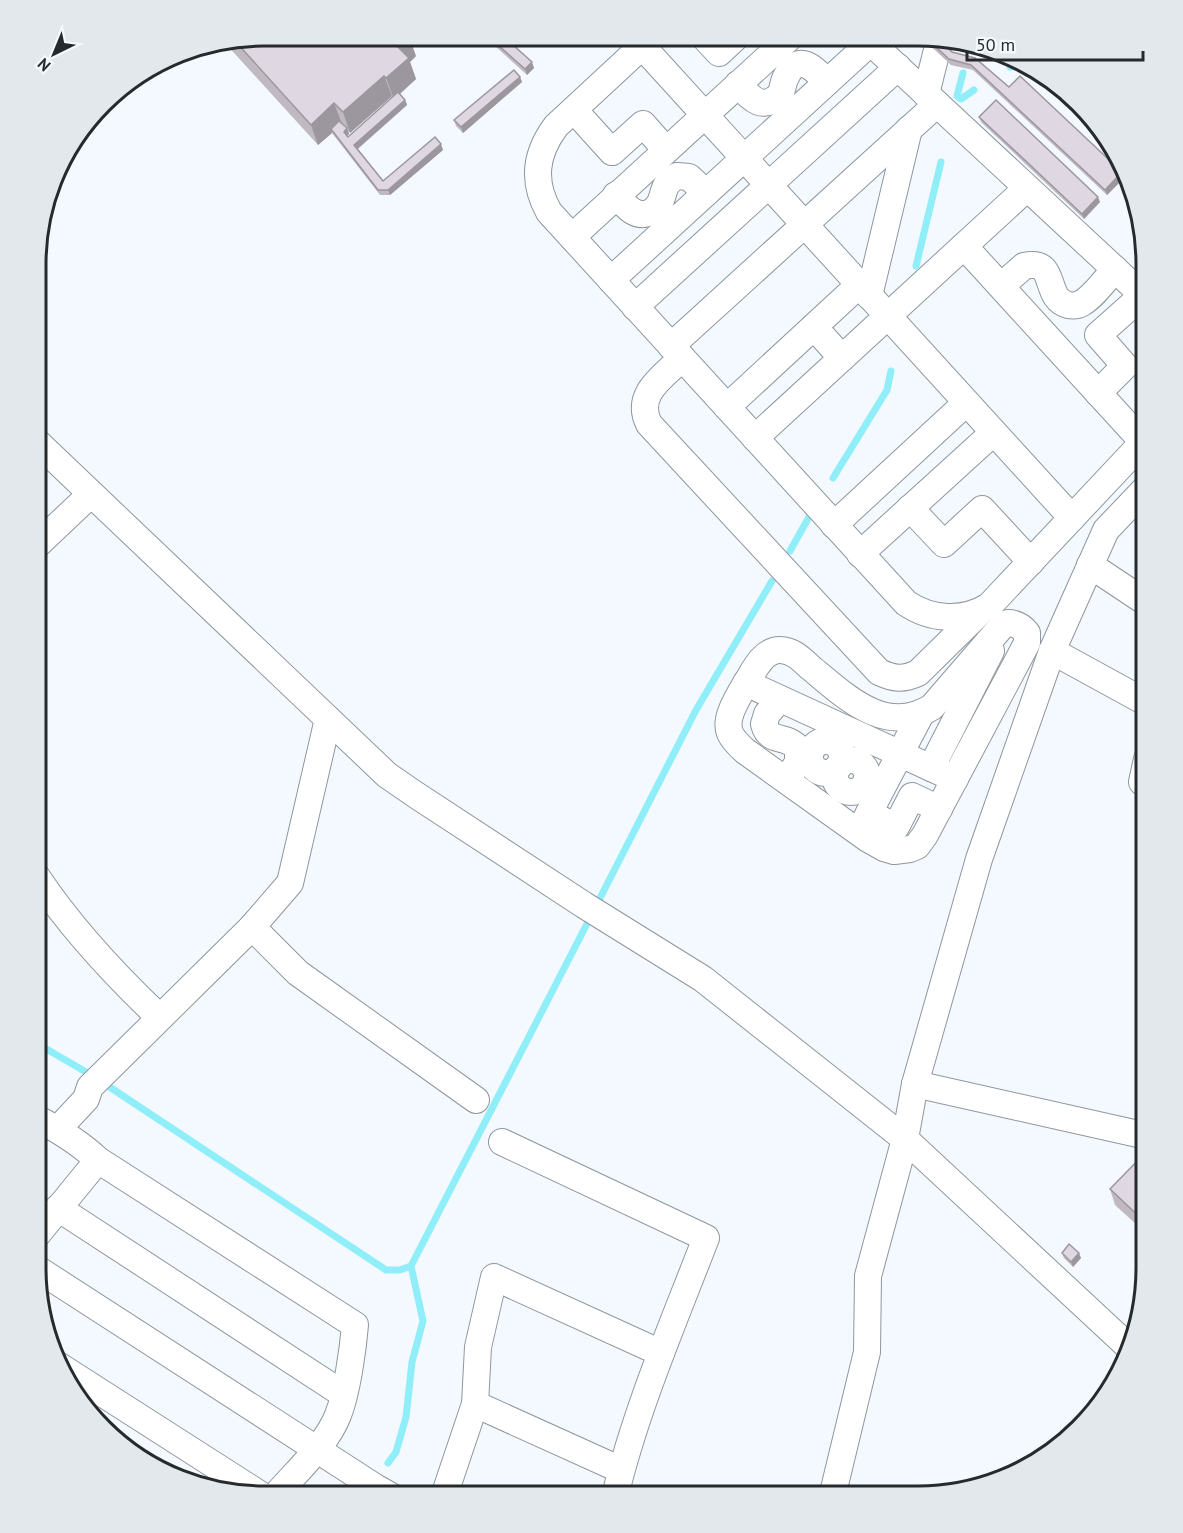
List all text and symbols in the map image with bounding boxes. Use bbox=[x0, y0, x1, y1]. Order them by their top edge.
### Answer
north arrow bbox=[24, 24, 84, 84]
scale bar bbox=[967, 24, 1142, 62]
text: 50 m bbox=[976, 33, 1015, 56]
text: N bbox=[33, 54, 54, 76]

